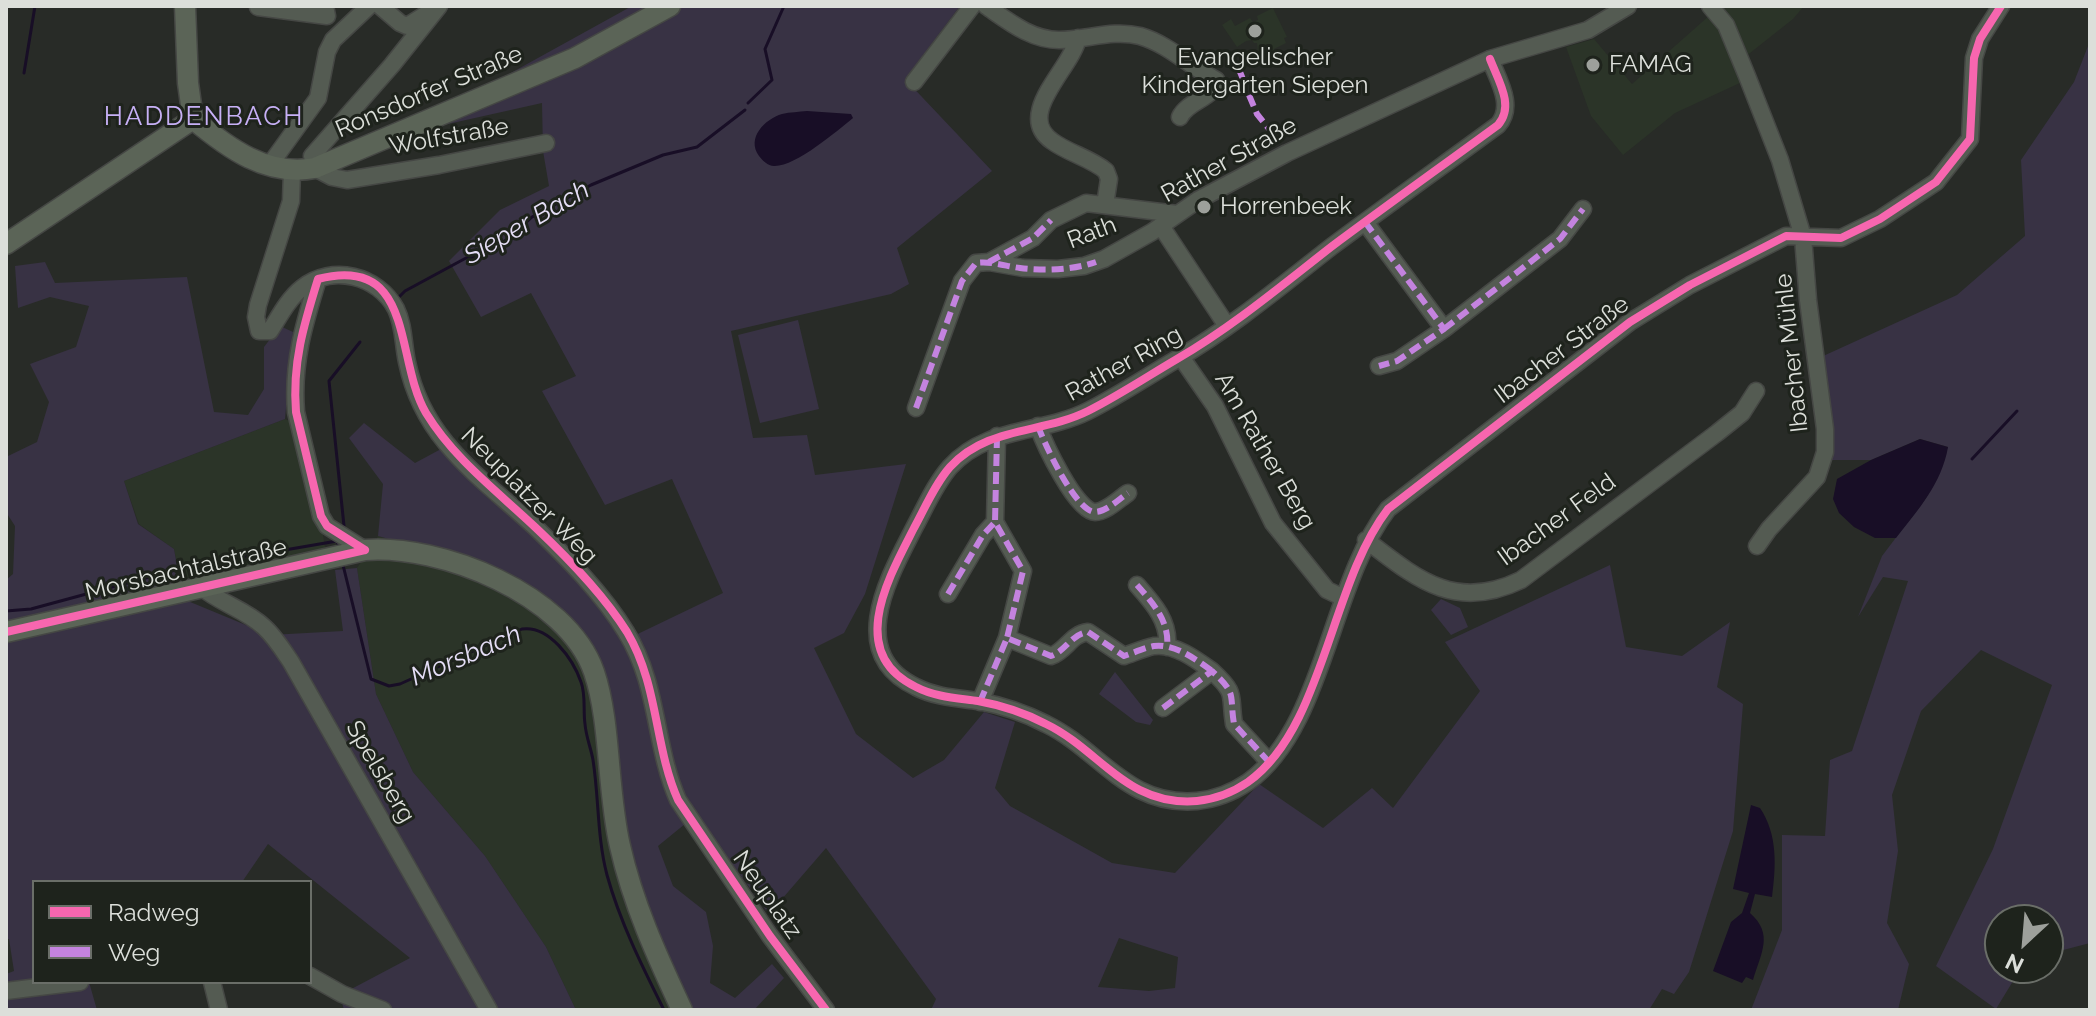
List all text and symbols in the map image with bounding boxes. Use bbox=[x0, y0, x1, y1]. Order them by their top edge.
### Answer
marker: Evangelischer Kindergarten Siepen bbox=[1246, 22, 1264, 40]
street label: Ronsdorfer Straße bbox=[331, 40, 527, 144]
place label: Evangelischer Kindergarten Siepen bbox=[1142, 44, 1368, 100]
place label: FAMAG bbox=[1609, 51, 1692, 79]
marker: FAMAG bbox=[1584, 56, 1602, 74]
district label: HADDENBACH bbox=[104, 101, 304, 133]
street label: Rather Straße bbox=[1156, 111, 1302, 209]
street label: Wolfstraße bbox=[387, 112, 511, 162]
water label: Sieper Bach bbox=[459, 175, 595, 271]
place label: Horrenbeek bbox=[1220, 193, 1352, 221]
marker: Horrenbeek bbox=[1195, 198, 1213, 216]
street label: Rath bbox=[1063, 211, 1121, 255]
street label: Ibacher Mühle bbox=[1769, 272, 1815, 434]
street label: Ibacher Straße bbox=[1489, 290, 1635, 410]
street label: Rather Ring bbox=[1061, 320, 1187, 408]
street label: Am Rather Berg bbox=[1208, 367, 1322, 535]
street label: Neuplatzer Weg bbox=[455, 422, 603, 570]
street label: Ibacher Feld bbox=[1492, 468, 1622, 572]
street label: Morsbachtalstraße bbox=[82, 533, 290, 607]
water label: Morsbach bbox=[406, 619, 526, 693]
street label: Spelsberg bbox=[339, 716, 421, 828]
street label: Neuplatz bbox=[726, 845, 808, 945]
legend bbox=[32, 880, 312, 984]
text: Radweg bbox=[108, 898, 200, 927]
north arrow bbox=[1984, 904, 2064, 984]
text: Weg bbox=[108, 938, 160, 967]
text: N bbox=[2001, 948, 2028, 979]

